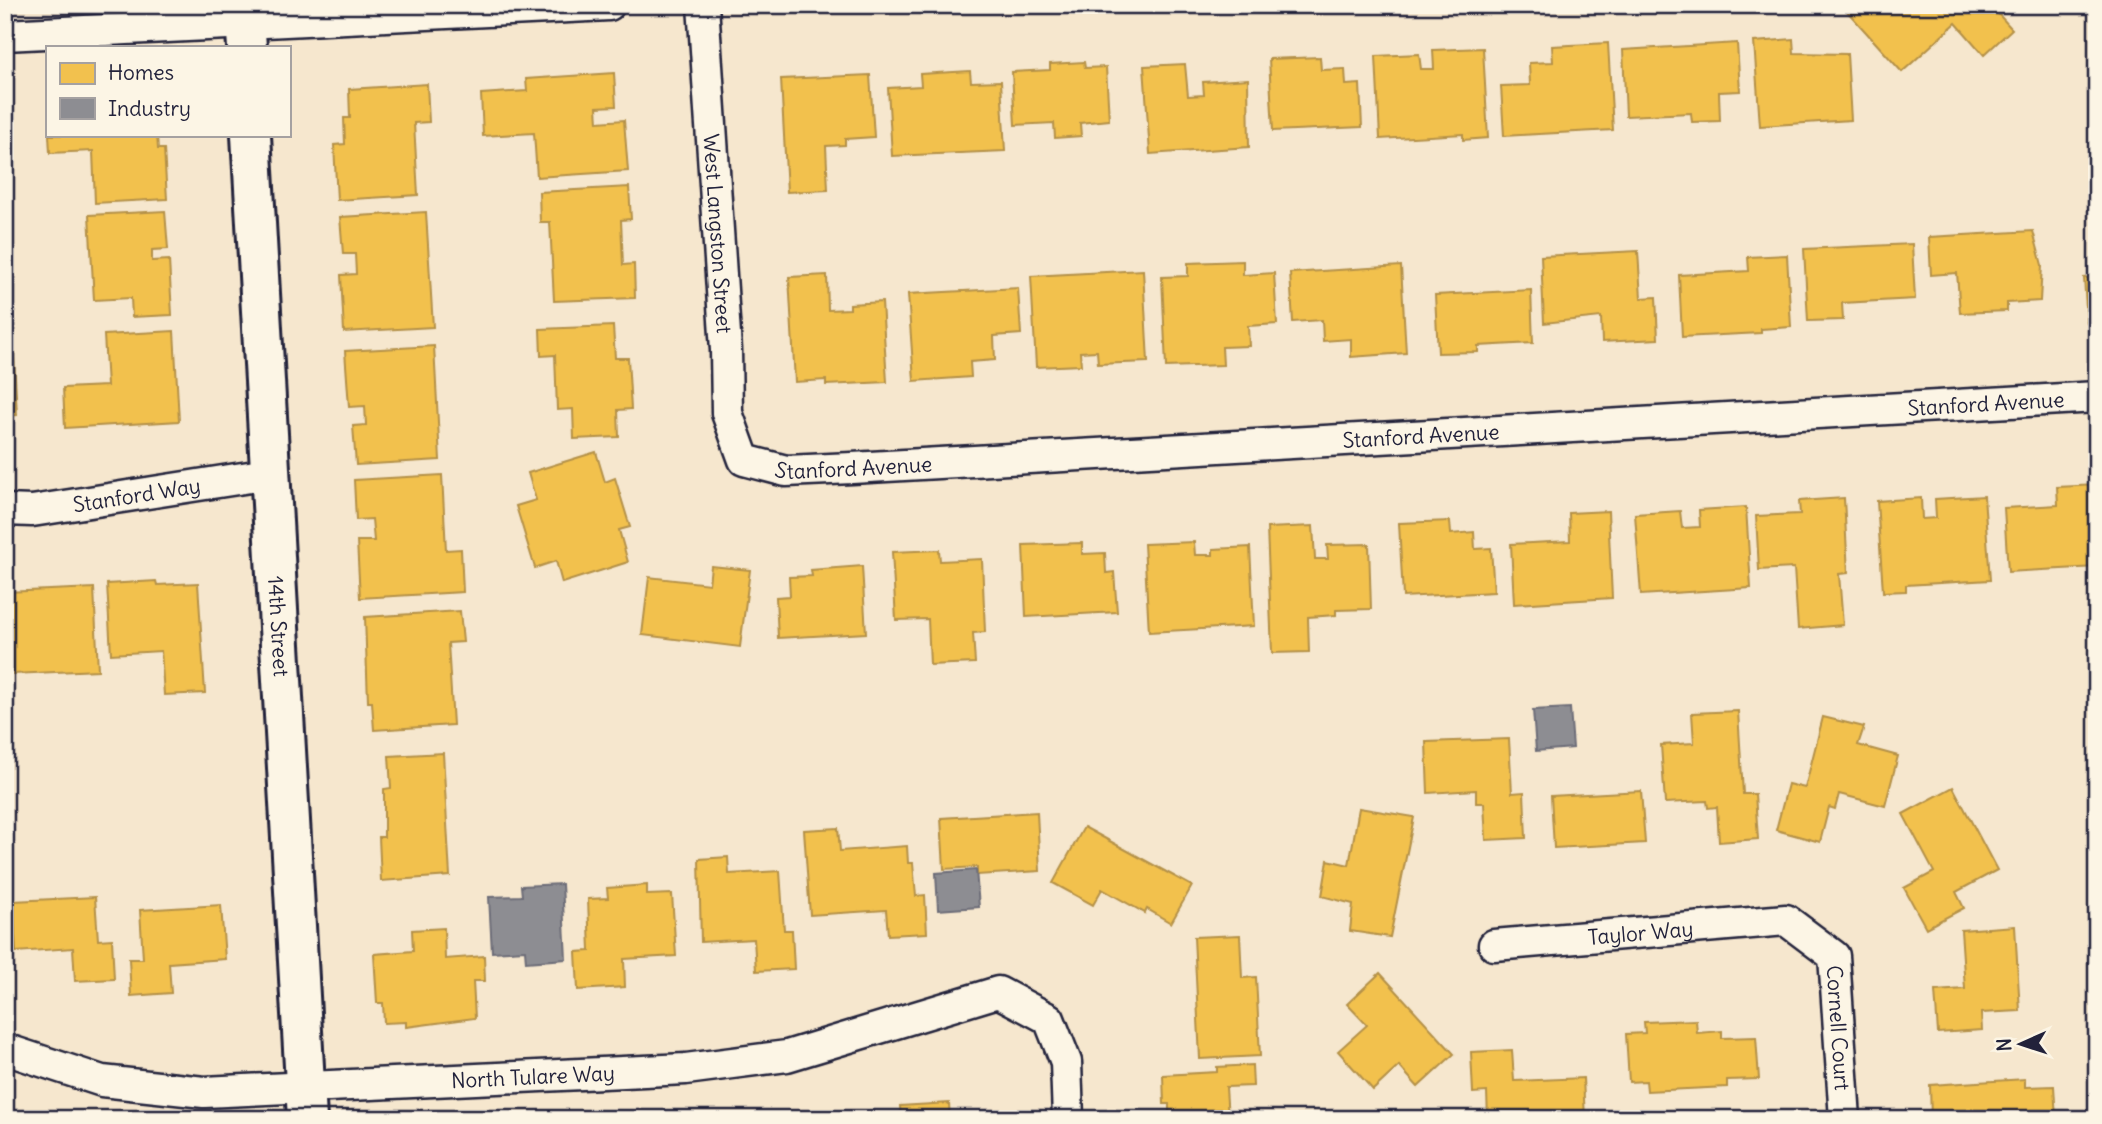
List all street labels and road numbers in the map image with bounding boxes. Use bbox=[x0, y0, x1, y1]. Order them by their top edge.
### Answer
street label: West Langston Street bbox=[698, 133, 738, 334]
street label: Stanford Avenue bbox=[1907, 385, 2065, 421]
street label: Stanford Avenue bbox=[1342, 418, 1500, 454]
street label: Stanford Avenue bbox=[772, 450, 933, 484]
street label: Stanford Way bbox=[71, 471, 202, 518]
street label: 14th Street bbox=[263, 575, 295, 677]
street label: Taylor Way bbox=[1587, 914, 1694, 950]
street label: Cornell Court bbox=[1821, 964, 1857, 1091]
street label: North Tulare Way bbox=[450, 1059, 615, 1094]

